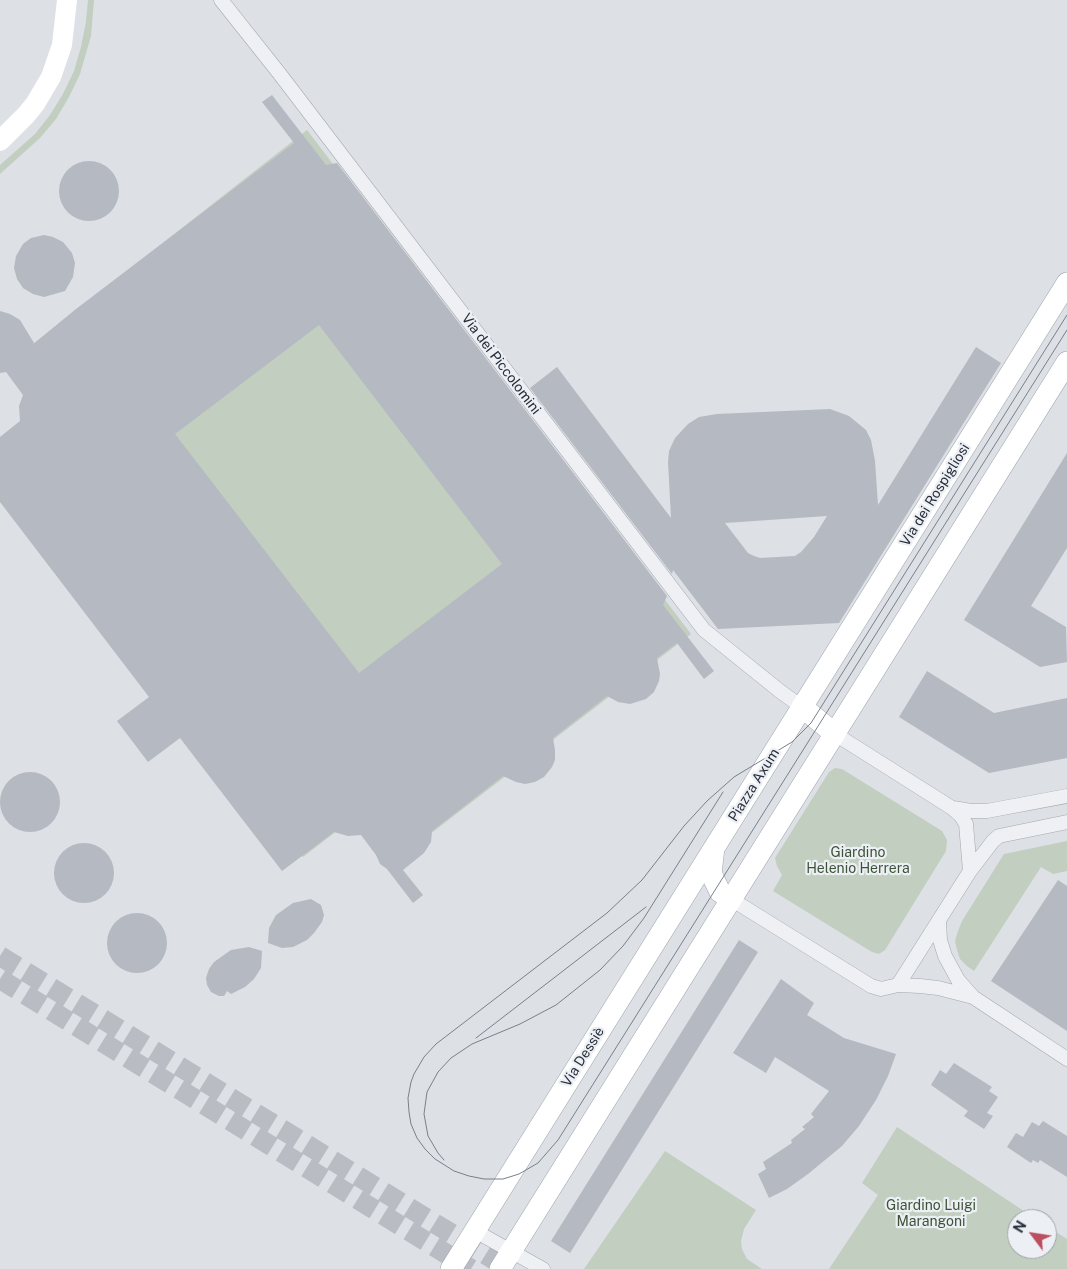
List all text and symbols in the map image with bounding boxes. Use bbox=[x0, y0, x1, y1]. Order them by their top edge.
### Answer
street label: Via dei Piccolomini bbox=[458, 310, 544, 418]
street label: Via dei Rospigliosi bbox=[897, 441, 973, 549]
street label: Piazza Axum bbox=[725, 745, 783, 825]
park label: Giardino Helenio Herrera bbox=[806, 845, 910, 878]
street label: Via Dessiè bbox=[558, 1024, 608, 1090]
park label: Giardino Luigi Marangoni bbox=[886, 1198, 976, 1230]
north arrow bbox=[1007, 1209, 1057, 1259]
text: N bbox=[1010, 1218, 1030, 1236]

